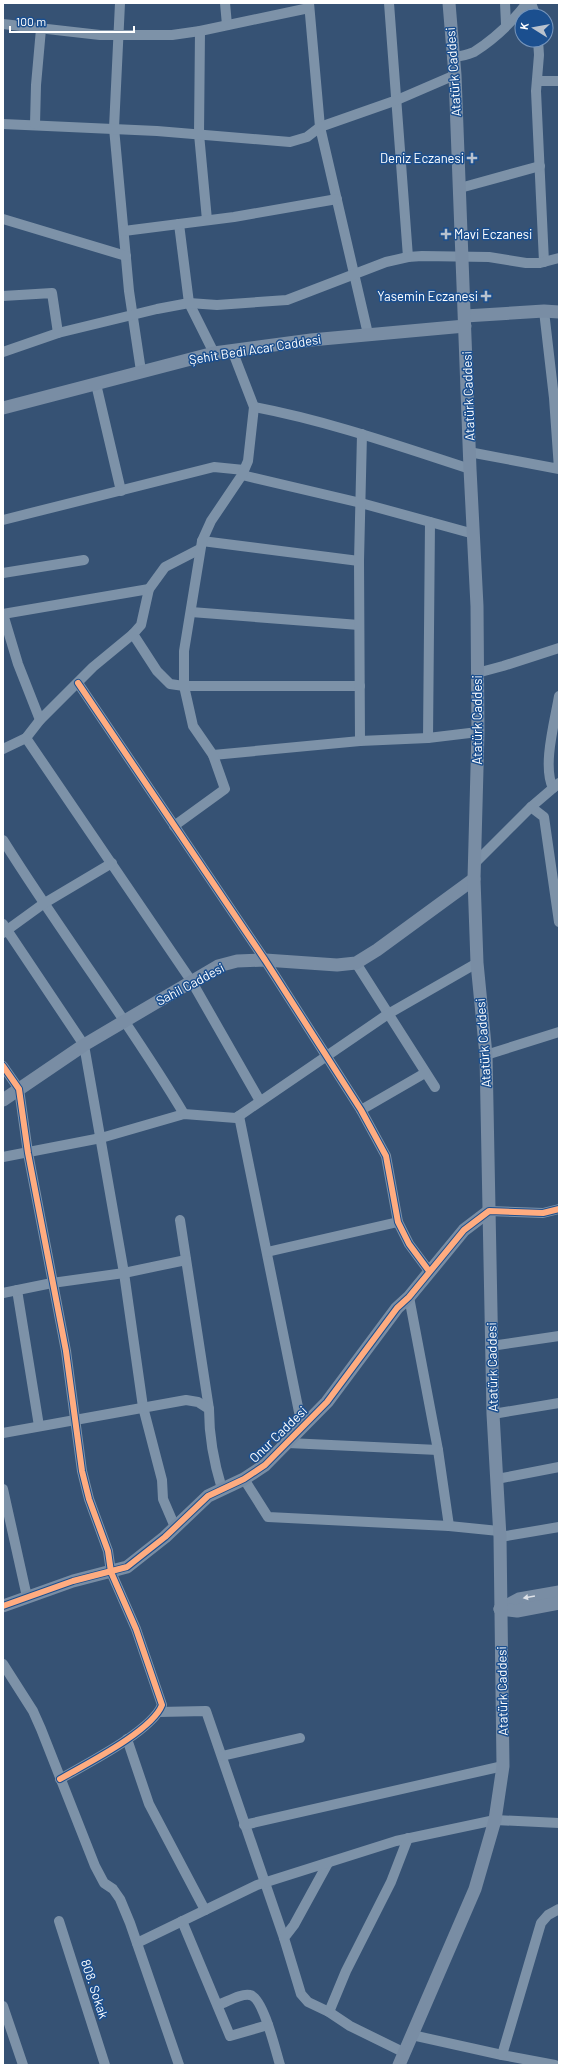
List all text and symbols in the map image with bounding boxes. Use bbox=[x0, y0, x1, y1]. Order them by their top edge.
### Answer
scale bar bbox=[10, 8, 134, 34]
north arrow bbox=[514, 8, 554, 48]
text: 100 m bbox=[16, 14, 46, 28]
text: K bbox=[517, 21, 531, 31]
street label: Atatürk Caddesi bbox=[442, 27, 464, 117]
place label: Deniz Eczanesi bbox=[380, 150, 464, 166]
marker: Deniz Eczanesi bbox=[467, 153, 477, 163]
place label: Mavi Eczanesi bbox=[454, 226, 532, 242]
marker: Mavi Eczanesi bbox=[441, 229, 451, 239]
place label: Yasemin Eczanesi bbox=[377, 288, 478, 304]
marker: Yasemin Eczanesi bbox=[481, 291, 491, 301]
street label: Şehit Bedi Acar Caddesi bbox=[188, 331, 322, 367]
street label: Atatürk Caddesi bbox=[458, 351, 478, 441]
street label: Atatürk Caddesi bbox=[469, 675, 485, 765]
street label: Sahil Caddesi bbox=[153, 959, 227, 1009]
street label: Atatürk Caddesi bbox=[472, 998, 494, 1088]
street label: Atatürk Caddesi bbox=[483, 1322, 501, 1412]
street label: Onur Caddesi bbox=[246, 1402, 310, 1466]
one-way arrow bbox=[522, 1594, 535, 1600]
street label: Atatürk Caddesi bbox=[493, 1646, 511, 1736]
street label: 808. Sokak bbox=[78, 1957, 112, 2021]

